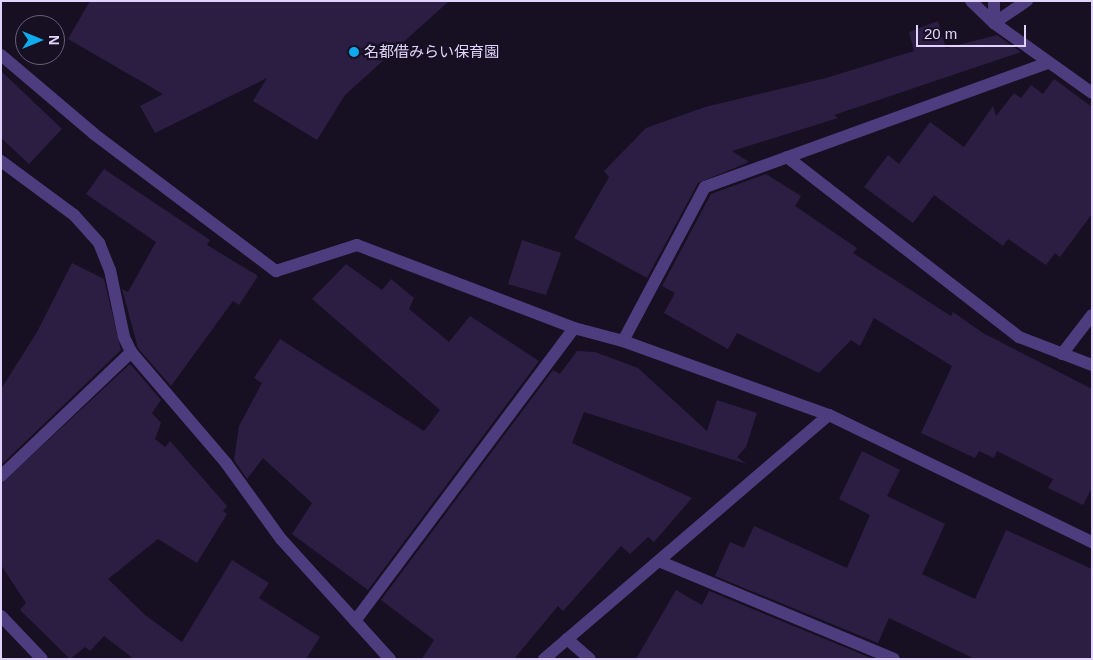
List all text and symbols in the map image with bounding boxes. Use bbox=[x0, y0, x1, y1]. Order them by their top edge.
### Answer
north arrow bbox=[15, 15, 65, 65]
scale bar bbox=[918, 15, 1028, 47]
text: 20 m bbox=[924, 25, 957, 42]
text: N bbox=[46, 35, 62, 45]
place label: 名都借みらい保育園 bbox=[364, 43, 499, 61]
marker: 名都借みらい保育園 bbox=[348, 46, 360, 58]

